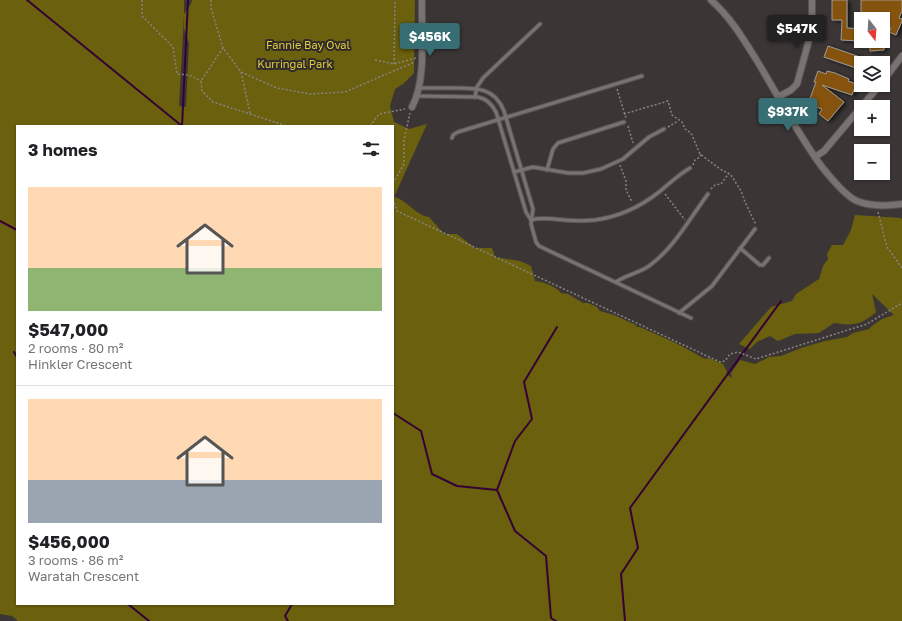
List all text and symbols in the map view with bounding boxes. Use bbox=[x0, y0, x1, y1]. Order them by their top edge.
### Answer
north arrow bbox=[854, 12, 890, 48]
map controls bbox=[854, 12, 890, 180]
pin: $547K bbox=[769, 15, 825, 49]
text: $547K bbox=[776, 20, 818, 36]
pin: $456K bbox=[402, 23, 458, 57]
text: $456K bbox=[409, 28, 451, 44]
park label: Fannie Bay Oval bbox=[266, 38, 351, 51]
button: layers bbox=[854, 56, 890, 92]
park label: Kurringal Park bbox=[257, 57, 333, 70]
pin: $937K bbox=[760, 98, 816, 132]
button: + bbox=[854, 100, 890, 136]
text: $937K bbox=[767, 103, 809, 119]
icon: filters bbox=[360, 138, 382, 160]
text: 3 homes bbox=[28, 139, 98, 160]
button: − bbox=[854, 144, 890, 180]
icon: home bbox=[169, 213, 241, 285]
text: $547,000 bbox=[28, 319, 108, 340]
text: 2 rooms · 80 m² bbox=[28, 340, 124, 356]
text: Hinkler Crescent bbox=[28, 356, 133, 372]
icon: home bbox=[169, 425, 241, 497]
text: $456,000 bbox=[28, 531, 110, 552]
text: 3 rooms · 86 m² bbox=[28, 552, 123, 568]
text: Waratah Crescent bbox=[28, 568, 139, 584]

